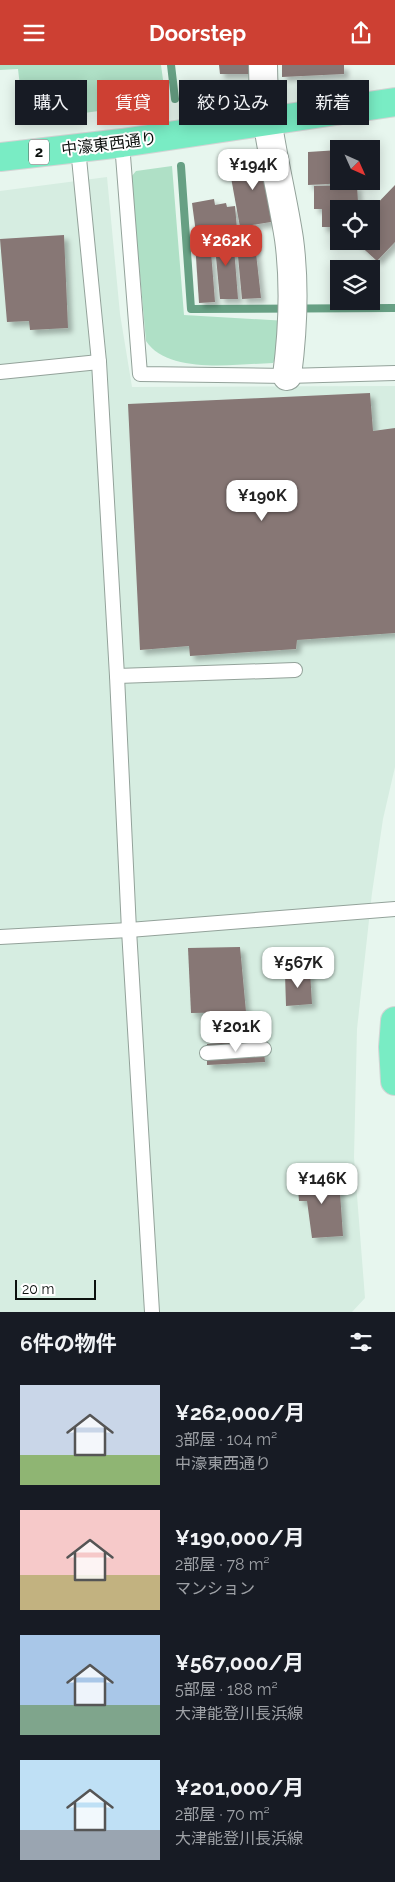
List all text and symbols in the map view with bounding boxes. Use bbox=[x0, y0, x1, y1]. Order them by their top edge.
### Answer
icon: menu bbox=[20, 19, 48, 47]
icon: share bbox=[347, 19, 375, 47]
text: Doorstep bbox=[149, 20, 246, 46]
chip: 購入 bbox=[15, 80, 87, 125]
chip: 賃貸 bbox=[97, 80, 169, 125]
chip: 絞り込み bbox=[179, 80, 287, 125]
chip: 新着 bbox=[297, 80, 369, 125]
street label: 中濠東西通り bbox=[60, 129, 158, 159]
road number: 2 bbox=[29, 139, 49, 165]
north arrow bbox=[330, 140, 380, 190]
map controls bbox=[330, 140, 380, 310]
pin: ¥194K bbox=[218, 149, 288, 191]
text: ¥194K bbox=[229, 155, 277, 174]
button: locate bbox=[330, 200, 380, 250]
pin: ¥262K bbox=[191, 225, 261, 267]
text: ¥262K bbox=[201, 231, 251, 250]
button: layers bbox=[330, 260, 380, 310]
pin: ¥190K bbox=[227, 479, 297, 522]
text: ¥190K bbox=[237, 486, 287, 505]
pin: ¥567K bbox=[263, 947, 333, 989]
text: ¥567K bbox=[273, 953, 323, 972]
pin: ¥201K bbox=[201, 1011, 271, 1053]
text: ¥201K bbox=[212, 1017, 260, 1036]
pin: ¥146K bbox=[287, 1163, 357, 1205]
text: ¥146K bbox=[298, 1169, 346, 1188]
scale bar bbox=[15, 1277, 96, 1300]
text: 20 m bbox=[22, 1281, 54, 1297]
icon: filters bbox=[347, 1328, 375, 1356]
text: 6件の物件 bbox=[20, 1331, 117, 1356]
text: ¥262,000/月 bbox=[175, 1400, 305, 1425]
icon: home bbox=[60, 1405, 120, 1465]
text: 3部屋 · 104 m² bbox=[175, 1430, 277, 1449]
text: 中濠東西通り bbox=[175, 1454, 271, 1473]
text: ¥190,000/月 bbox=[175, 1525, 305, 1550]
icon: home bbox=[60, 1530, 120, 1590]
text: 2部屋 · 78 m² bbox=[175, 1555, 270, 1574]
text: マンション bbox=[175, 1579, 255, 1598]
text: ¥567,000/月 bbox=[175, 1650, 304, 1675]
icon: home bbox=[60, 1655, 120, 1715]
text: 5部屋 · 188 m² bbox=[175, 1680, 278, 1699]
text: 大津能登川長浜線 bbox=[175, 1704, 303, 1723]
text: ¥201,000/月 bbox=[175, 1775, 304, 1800]
icon: home bbox=[60, 1780, 120, 1840]
text: 2部屋 · 70 m² bbox=[175, 1805, 270, 1824]
text: 大津能登川長浜線 bbox=[175, 1829, 303, 1848]

